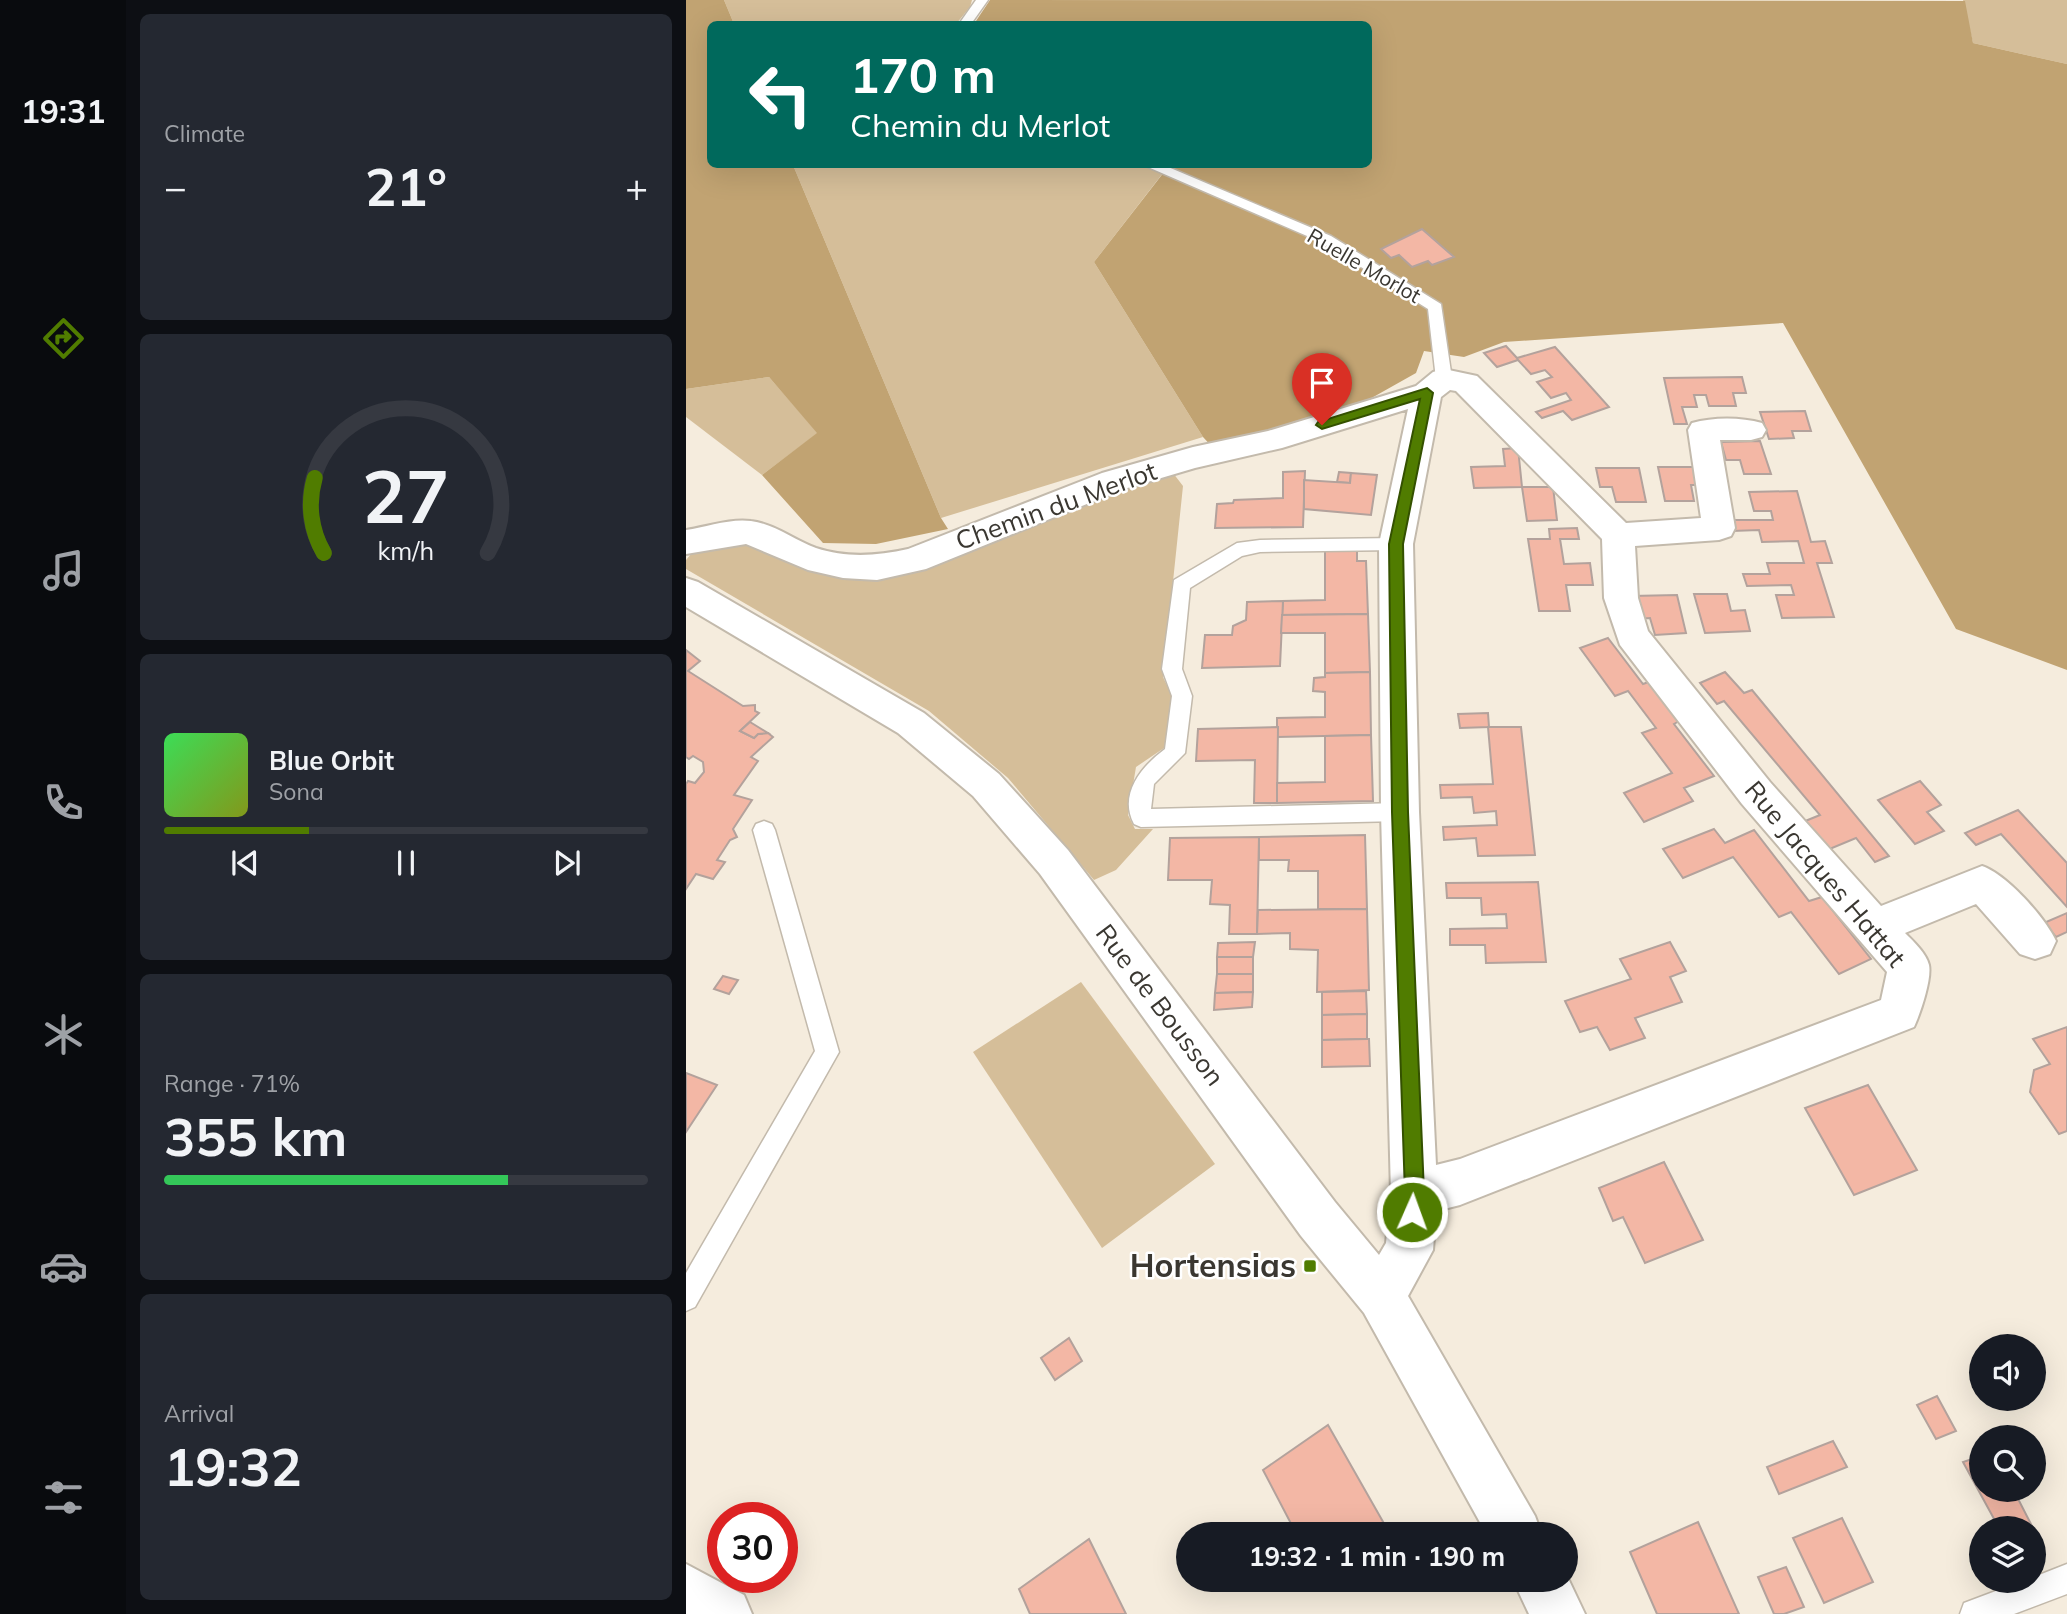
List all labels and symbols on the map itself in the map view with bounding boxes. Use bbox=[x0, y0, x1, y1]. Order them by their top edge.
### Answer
street label: Ruelle Morlot bbox=[1303, 222, 1426, 308]
pin bbox=[1292, 353, 1352, 425]
street label: Chemin du Merlot bbox=[951, 454, 1161, 557]
street label: Rue Jacques Hattat bbox=[1738, 774, 1913, 974]
street label: Rue de Bousson bbox=[1089, 917, 1232, 1092]
position arrow bbox=[1375, 1175, 1449, 1249]
place label: Hortensias bbox=[1130, 1245, 1296, 1285]
marker: Hortensias bbox=[1302, 1258, 1318, 1274]
speed limit sign: 30 bbox=[707, 1502, 798, 1593]

